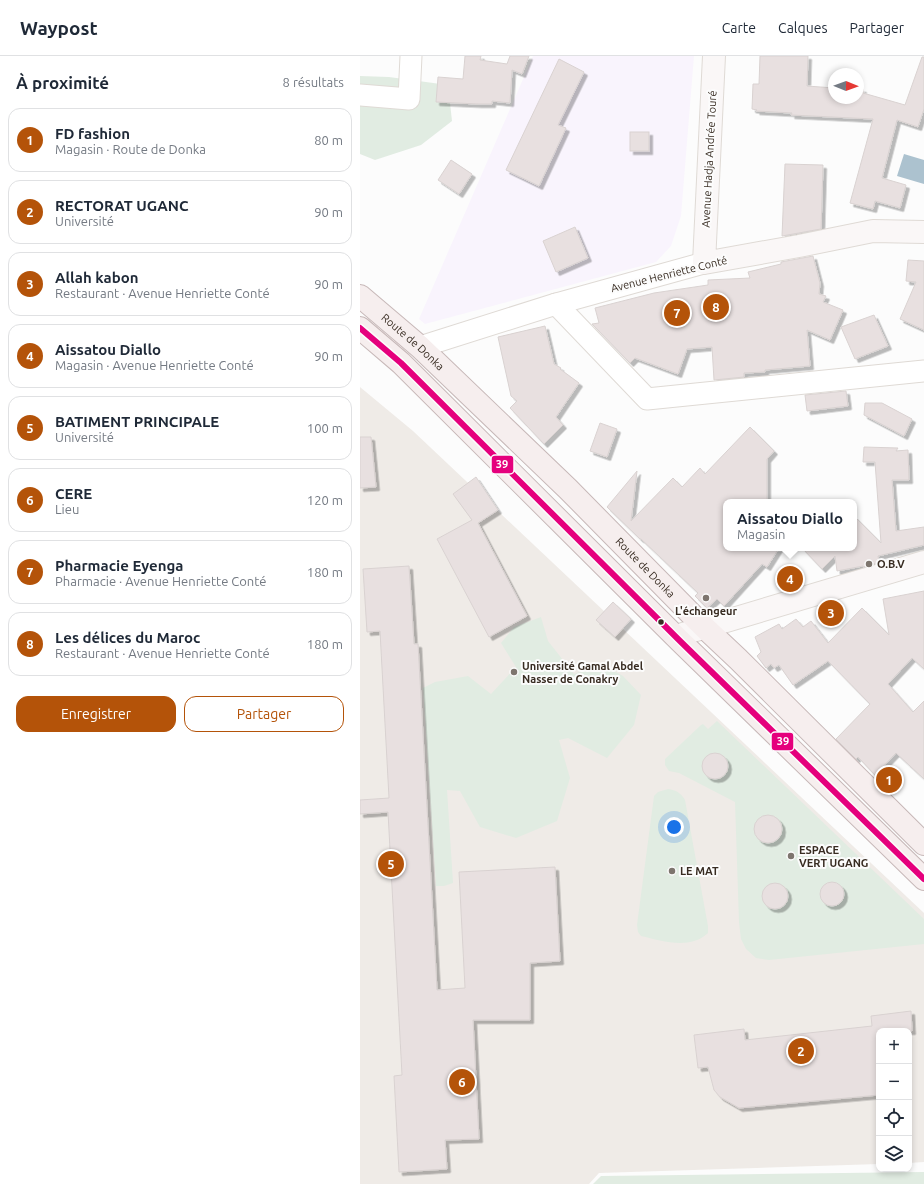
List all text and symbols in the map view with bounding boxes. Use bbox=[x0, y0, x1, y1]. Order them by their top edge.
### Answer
text: Waypost bbox=[20, 17, 98, 39]
text: Carte bbox=[722, 20, 756, 36]
text: Calques bbox=[778, 20, 827, 36]
text: Partager bbox=[849, 20, 904, 36]
north arrow bbox=[828, 68, 864, 104]
text: À proximité bbox=[16, 73, 109, 92]
text: 8 résultats bbox=[283, 75, 344, 89]
street label: Avenue Hadja Andrée Touré bbox=[699, 90, 719, 228]
text: FD fashion bbox=[55, 125, 130, 142]
text: 1 bbox=[26, 133, 34, 147]
text: 80 m bbox=[314, 133, 343, 147]
text: Magasin · Route de Donka bbox=[55, 142, 206, 156]
text: RECTORAT UGANC bbox=[55, 197, 189, 214]
text: 2 bbox=[26, 205, 34, 219]
text: 90 m bbox=[314, 205, 343, 219]
text: Université bbox=[55, 214, 114, 228]
street label: Avenue Henriette Conté bbox=[610, 254, 728, 294]
text: Allah kabon bbox=[55, 269, 139, 286]
text: 3 bbox=[26, 277, 34, 291]
text: 90 m bbox=[314, 277, 343, 291]
text: Restaurant · Avenue Henriette Conté bbox=[55, 286, 270, 300]
pin: 8 bbox=[703, 292, 729, 322]
pin: 7 bbox=[664, 298, 690, 328]
street label: Route de Donka bbox=[379, 311, 446, 373]
text: Aissatou Diallo bbox=[55, 341, 161, 358]
text: 4 bbox=[26, 349, 34, 363]
text: 90 m bbox=[314, 349, 343, 363]
text: Magasin · Avenue Henriette Conté bbox=[55, 358, 254, 372]
text: BATIMENT PRINCIPALE bbox=[55, 413, 219, 430]
text: 5 bbox=[26, 421, 34, 435]
text: 100 m bbox=[307, 421, 343, 435]
text: Université bbox=[55, 430, 114, 444]
line badge: 39 bbox=[491, 455, 514, 474]
text: 39 bbox=[496, 458, 508, 470]
text: CERE bbox=[55, 485, 92, 502]
text: 6 bbox=[26, 493, 34, 507]
text: 120 m bbox=[307, 493, 343, 507]
popup bbox=[723, 499, 857, 551]
text: Lieu bbox=[55, 502, 79, 516]
text: Aissatou Diallo bbox=[737, 510, 843, 527]
text: Magasin bbox=[737, 527, 785, 541]
street label: Route de Donka bbox=[613, 535, 677, 600]
text: Pharmacie Eyenga bbox=[55, 557, 183, 574]
place label: O.B.V bbox=[877, 558, 905, 570]
marker: O.B.V bbox=[864, 559, 874, 569]
pin: 4 bbox=[777, 564, 803, 594]
text: 7 bbox=[26, 565, 34, 579]
text: 180 m bbox=[307, 565, 343, 579]
text: Pharmacie · Avenue Henriette Conté bbox=[55, 574, 267, 588]
marker: L'échangeur bbox=[701, 593, 711, 603]
pin: 3 bbox=[818, 598, 844, 628]
place label: L'échangeur bbox=[675, 605, 737, 617]
unlabelled marker bbox=[656, 617, 666, 627]
text: Les délices du Maroc bbox=[55, 629, 200, 646]
text: 8 bbox=[26, 637, 34, 651]
text: 180 m bbox=[307, 637, 343, 651]
text: Restaurant · Avenue Henriette Conté bbox=[55, 646, 270, 660]
place label: Université Gamal Abdel Nasser de Conakry bbox=[522, 660, 644, 685]
marker: Université Gamal Abdel Nasser de Conakry bbox=[509, 667, 519, 677]
button: Enregistrer bbox=[16, 696, 176, 732]
button: Partager bbox=[184, 696, 344, 732]
line badge: 39 bbox=[771, 732, 794, 751]
text: 39 bbox=[777, 735, 789, 747]
pin: 1 bbox=[876, 765, 902, 795]
your location bbox=[664, 817, 684, 837]
place label: ESPACE VERT UGANG bbox=[799, 844, 868, 869]
pin: 5 bbox=[378, 849, 404, 879]
marker: ESPACE VERT UGANG bbox=[786, 851, 796, 861]
place label: LE MAT bbox=[680, 865, 719, 877]
marker: LE MAT bbox=[667, 866, 677, 876]
map controls bbox=[876, 1028, 912, 1172]
button: + bbox=[876, 1028, 912, 1064]
pin: 2 bbox=[788, 1036, 814, 1066]
button: − bbox=[876, 1064, 912, 1100]
pin: 6 bbox=[449, 1067, 475, 1097]
button: locate bbox=[876, 1100, 912, 1136]
button: layers bbox=[876, 1136, 912, 1172]

